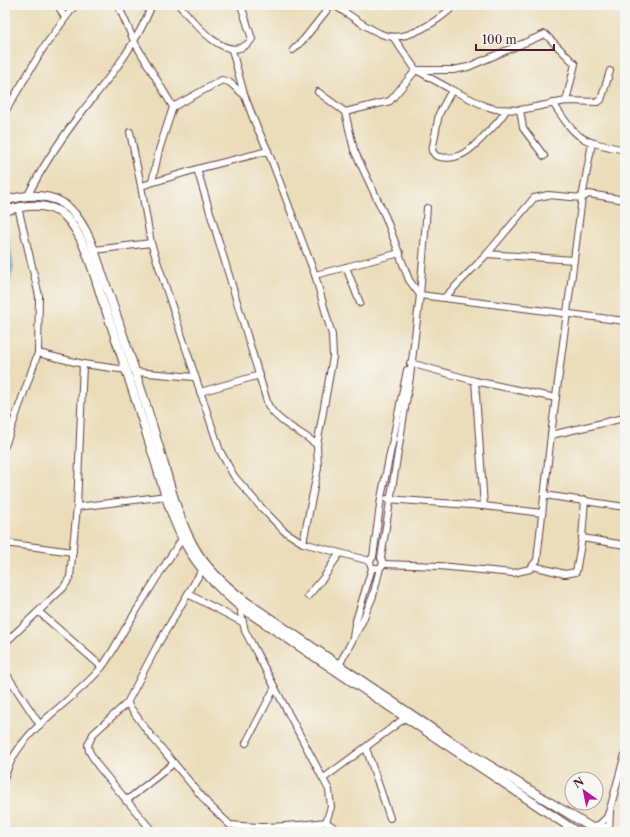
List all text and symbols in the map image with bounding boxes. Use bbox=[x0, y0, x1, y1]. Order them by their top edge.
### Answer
scale bar bbox=[476, 26, 554, 52]
text: 100 m bbox=[482, 32, 517, 47]
north arrow bbox=[564, 771, 604, 811]
text: N bbox=[571, 774, 587, 791]

